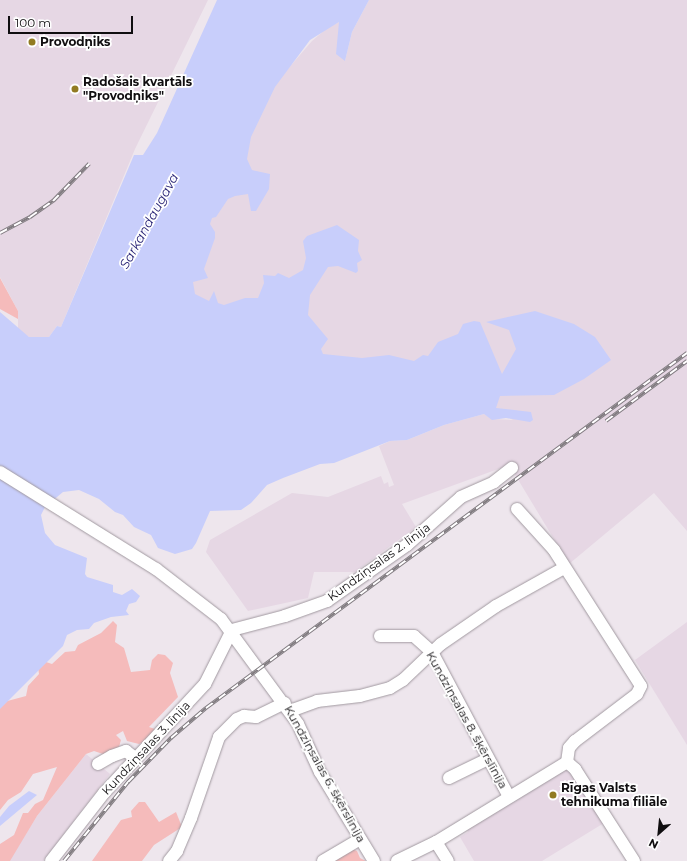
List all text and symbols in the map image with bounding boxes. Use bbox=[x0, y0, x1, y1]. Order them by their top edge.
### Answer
scale bar bbox=[10, 8, 135, 34]
text: 100 m bbox=[15, 15, 51, 30]
place label: Provodņiks bbox=[40, 35, 110, 49]
marker: Provodņiks bbox=[27, 37, 37, 47]
place label: Radošais kvartāls "Provodņiks" bbox=[83, 75, 192, 103]
marker: Radošais kvartāls "Provodņiks" bbox=[70, 84, 80, 94]
water label: Sarkandaugava bbox=[116, 171, 182, 271]
street label: Kundziņsalas 2. līnija bbox=[325, 520, 433, 604]
street label: Kundziņsalas 8. šķērslīnija bbox=[423, 649, 511, 791]
street label: Kundziņsalas 3. līnija bbox=[99, 698, 193, 798]
street label: Kundziņsalas 6. šķērslīnija bbox=[281, 703, 369, 845]
place label: Rīgas Valsts tehnikuma filiāle bbox=[561, 781, 667, 809]
marker: Rīgas Valsts tehnikuma filiāle bbox=[548, 790, 558, 800]
north arrow bbox=[639, 813, 679, 853]
text: N bbox=[646, 835, 661, 852]

